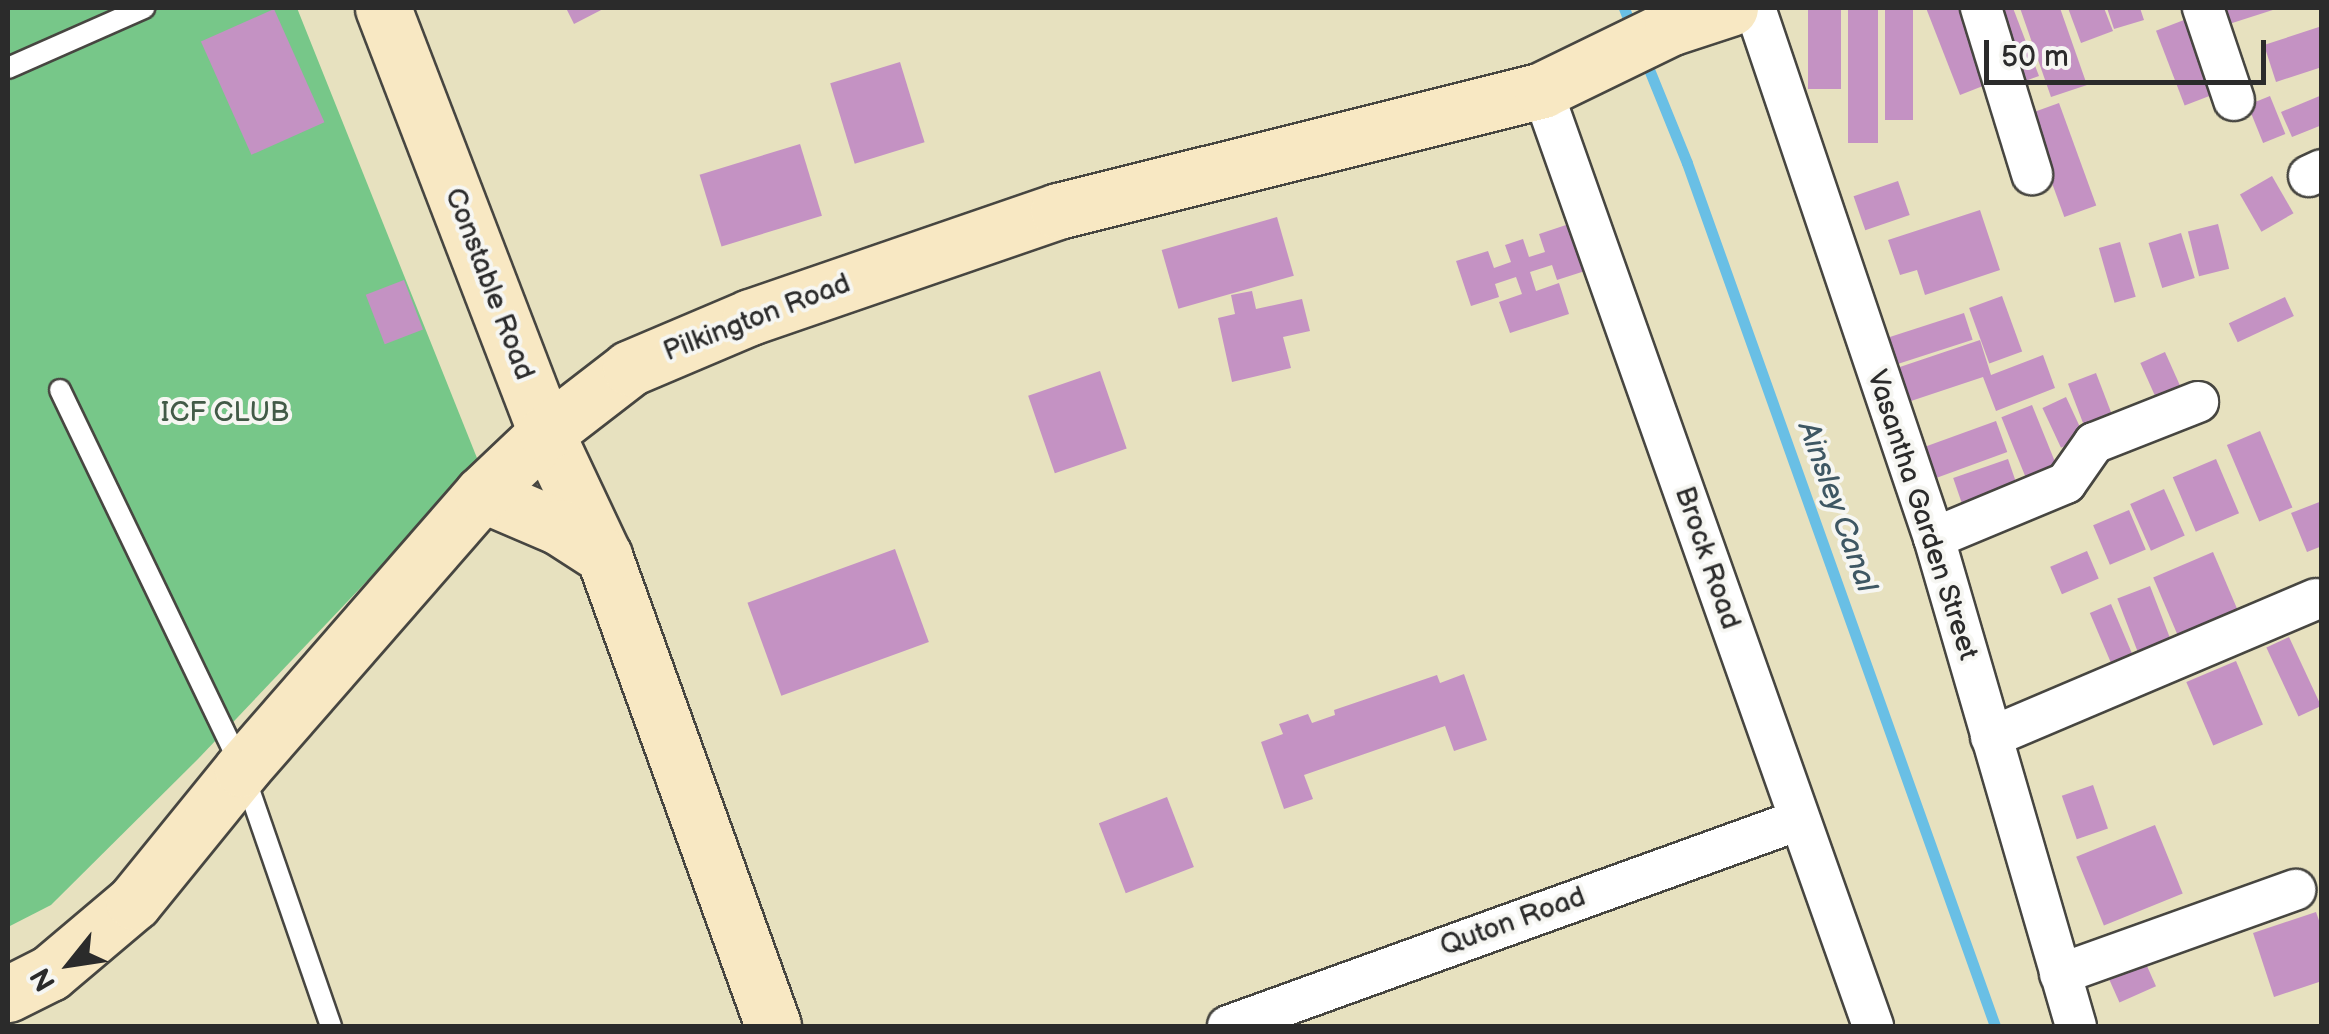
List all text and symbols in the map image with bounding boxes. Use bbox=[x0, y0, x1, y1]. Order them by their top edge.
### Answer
scale bar bbox=[1989, 20, 2272, 82]
text: 50 m bbox=[2001, 39, 2069, 75]
street label: Constable Road bbox=[437, 183, 541, 385]
street label: Pilkington Road bbox=[659, 267, 855, 369]
street label: Vasantha Garden Street bbox=[1859, 366, 1985, 664]
park label: ICF CLUB bbox=[161, 396, 289, 430]
water label: Ainsley Canal bbox=[1789, 416, 1885, 598]
street label: Brock Road bbox=[1667, 482, 1747, 634]
street label: Quton Road bbox=[1436, 880, 1590, 964]
north arrow bbox=[20, 914, 120, 1014]
text: N bbox=[24, 962, 63, 997]

